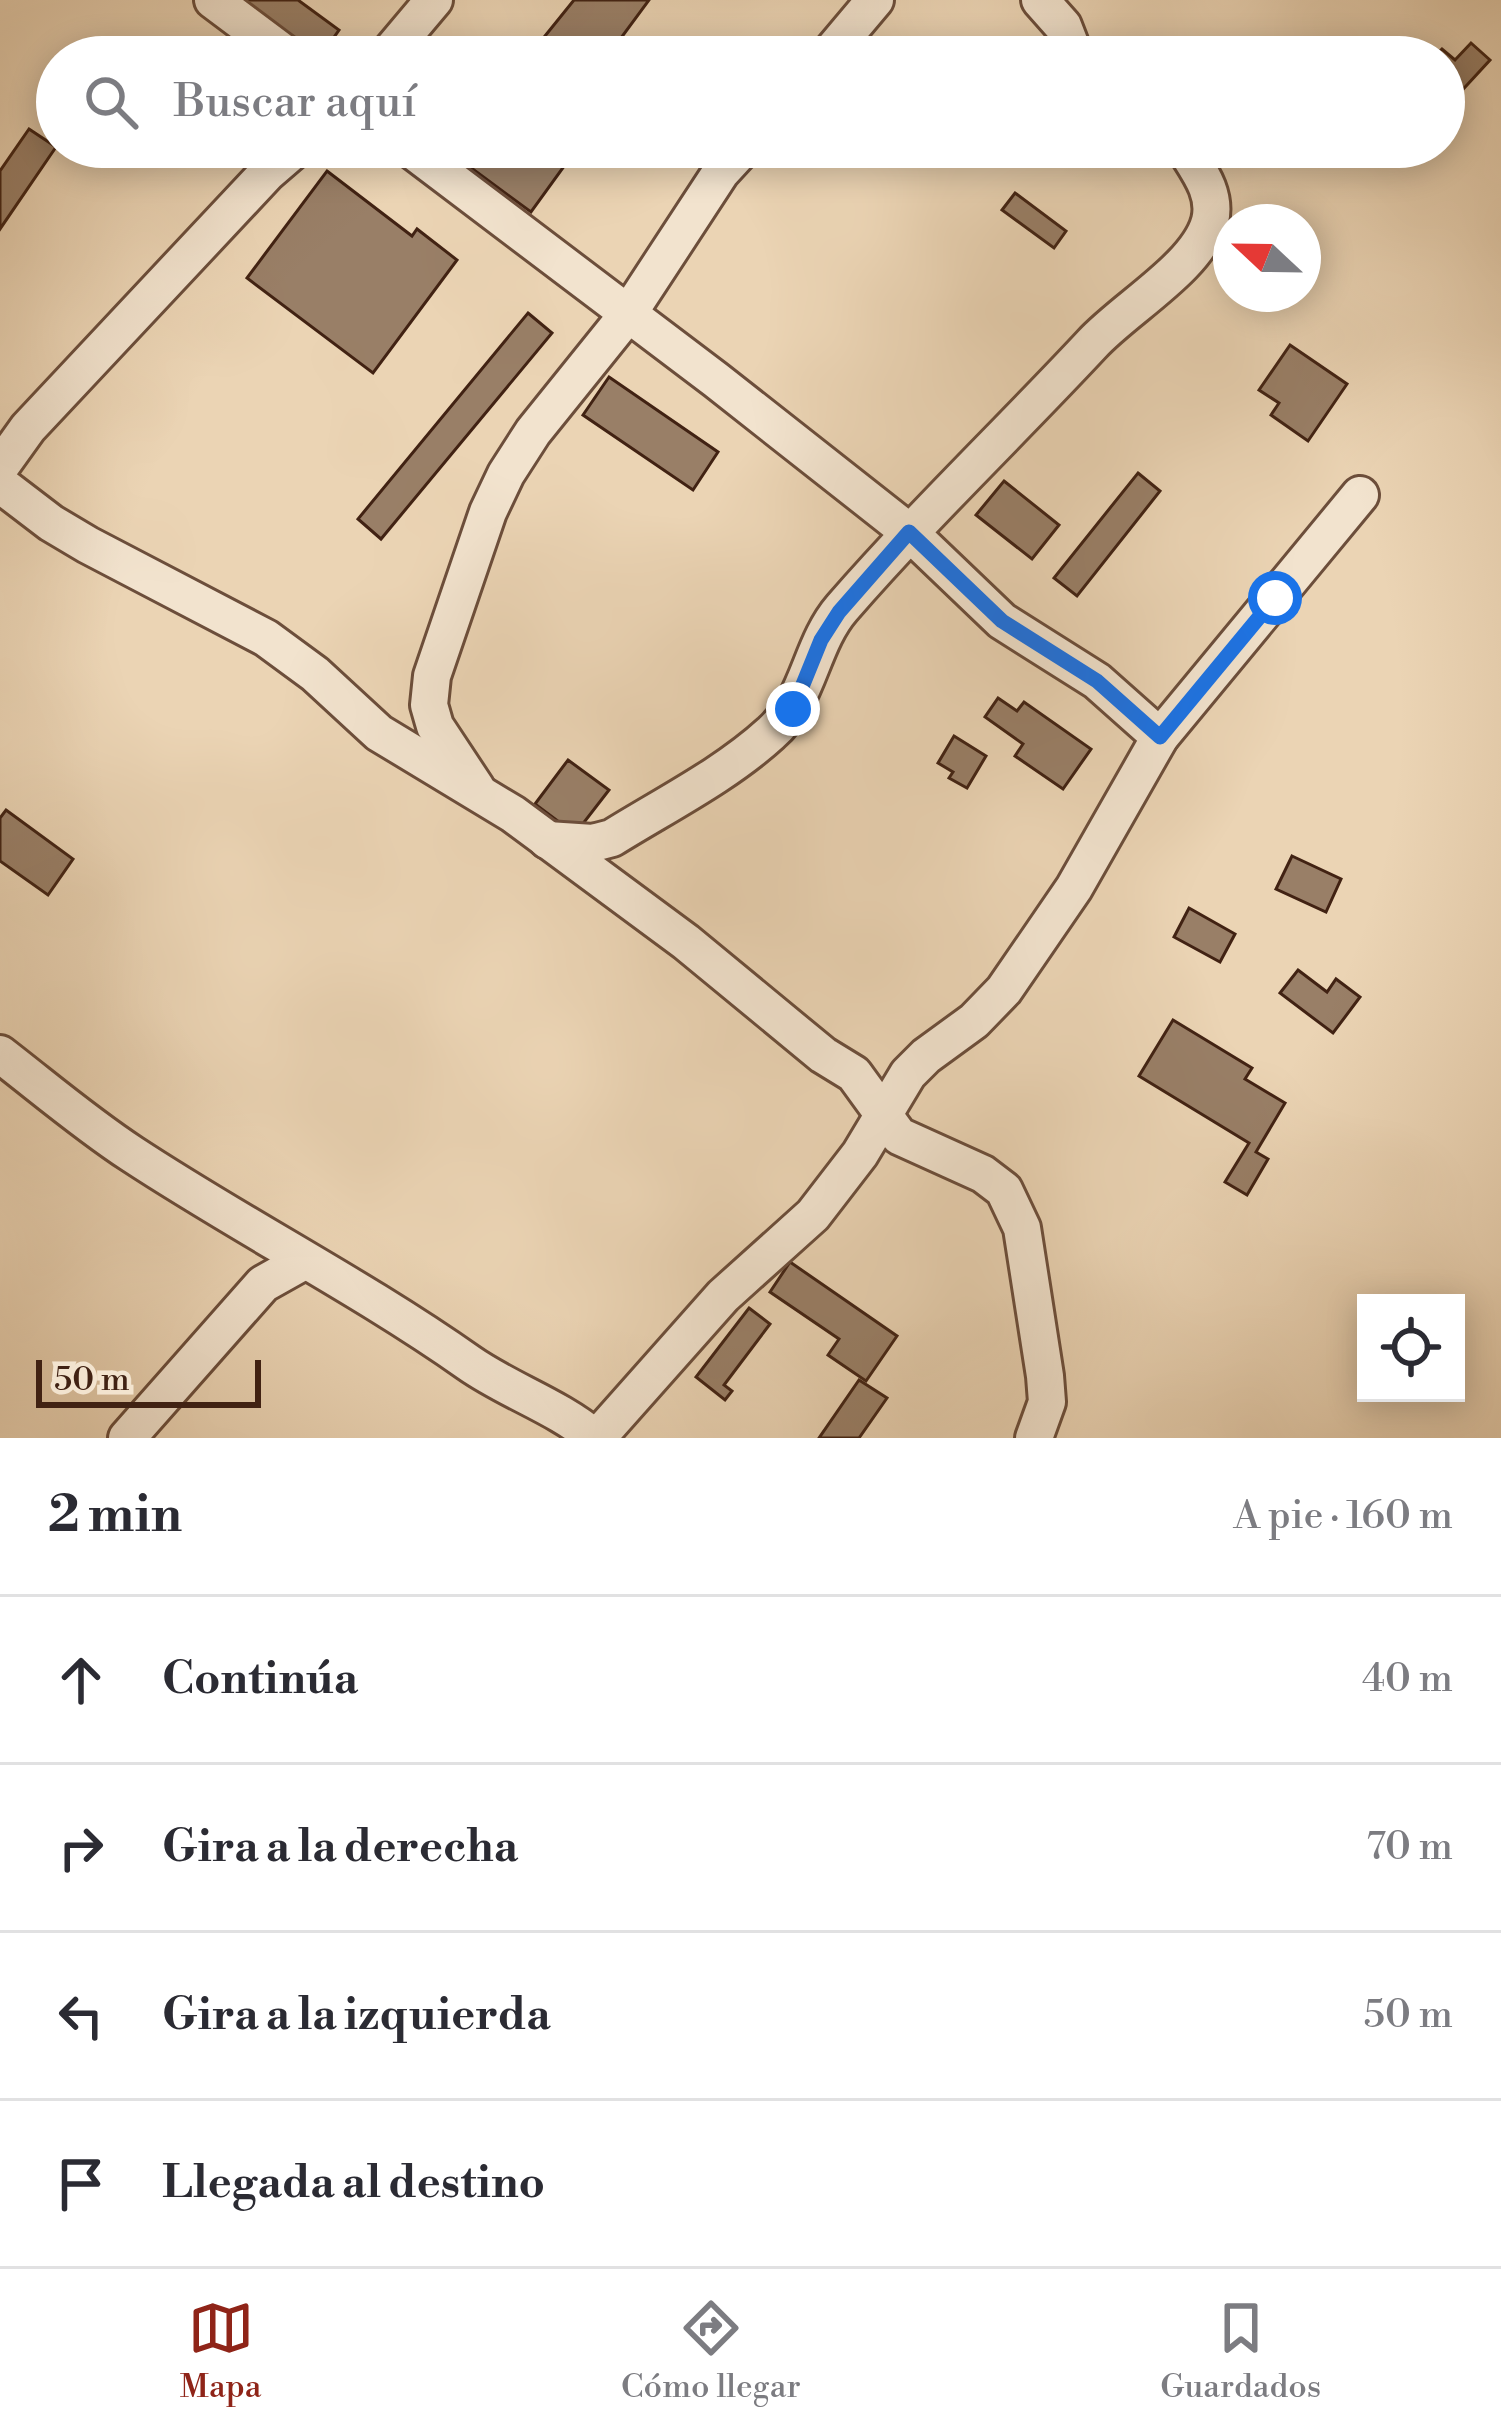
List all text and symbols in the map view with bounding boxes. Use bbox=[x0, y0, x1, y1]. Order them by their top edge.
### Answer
search box bbox=[36, 36, 1465, 168]
icon: search bbox=[78, 69, 144, 135]
text: Buscar aquí bbox=[174, 74, 416, 131]
north arrow bbox=[1213, 204, 1321, 312]
route start bbox=[1248, 571, 1302, 625]
route end bbox=[766, 682, 820, 736]
map controls bbox=[1357, 1294, 1465, 1402]
button: locate bbox=[1357, 1294, 1465, 1402]
scale bar bbox=[36, 1354, 261, 1407]
text: 50 m bbox=[54, 1360, 130, 1401]
text: 2 min bbox=[48, 1484, 182, 1548]
text: A pie · 160 m bbox=[1233, 1492, 1453, 1541]
icon: ahead bbox=[48, 1647, 114, 1713]
text: Continúa bbox=[162, 1651, 358, 1708]
text: 40 m bbox=[1362, 1655, 1453, 1704]
icon: right bbox=[48, 1815, 114, 1881]
text: Gira a la derecha bbox=[162, 1819, 518, 1876]
text: 70 m bbox=[1366, 1823, 1453, 1872]
icon: left bbox=[48, 1983, 114, 2049]
text: Gira a la izquierda bbox=[162, 1987, 551, 2044]
text: 50 m bbox=[1363, 1991, 1453, 2040]
icon: arrive bbox=[48, 2151, 114, 2217]
text: Llegada al destino bbox=[162, 2155, 545, 2212]
tab: Mapa bbox=[180, 2295, 261, 2408]
tab: Cómo llegar bbox=[621, 2295, 801, 2408]
tab: Guardados bbox=[1160, 2295, 1321, 2408]

